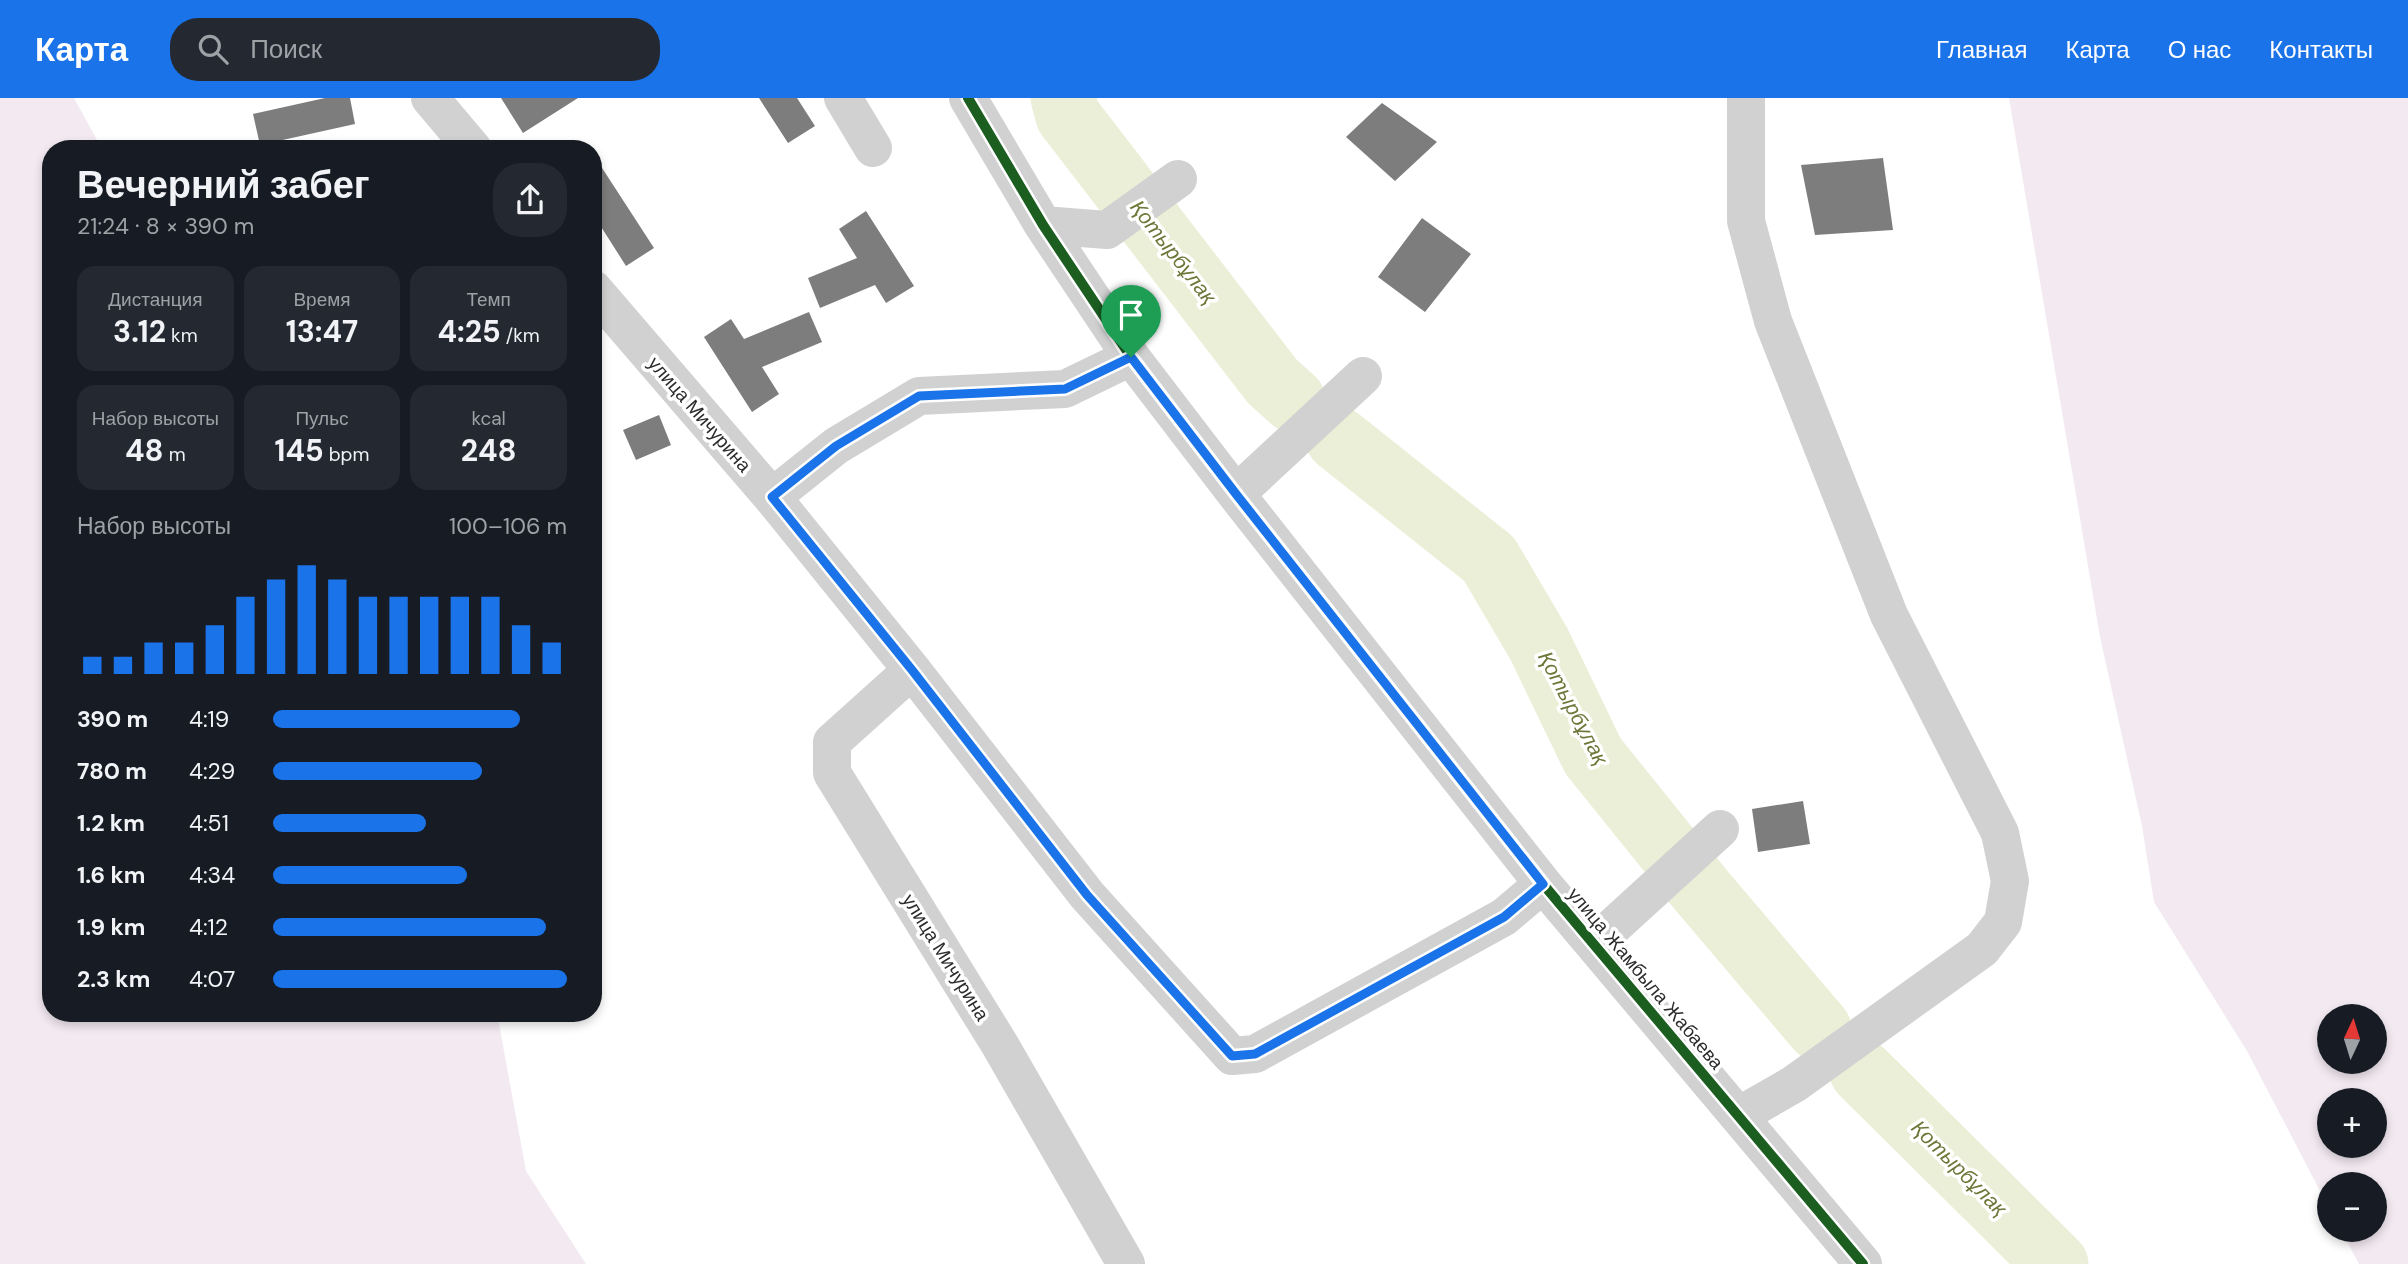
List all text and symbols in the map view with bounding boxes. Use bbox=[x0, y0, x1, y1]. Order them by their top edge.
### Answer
search box bbox=[170, 18, 660, 81]
text: Карта bbox=[35, 28, 128, 71]
icon: search bbox=[194, 30, 232, 68]
text: Поиск bbox=[250, 32, 322, 66]
text: Главная bbox=[1936, 34, 2027, 65]
text: Карта bbox=[2065, 34, 2130, 65]
text: О нас bbox=[2168, 34, 2231, 65]
text: Контакты bbox=[2269, 34, 2373, 65]
text: Вечерний забег bbox=[77, 160, 370, 210]
button: share bbox=[493, 163, 567, 237]
water label: Қотырбұлақ bbox=[1124, 194, 1223, 310]
text: 21:24 · 8 × 390 m bbox=[77, 211, 254, 241]
pin bbox=[1101, 285, 1161, 357]
text: Дистанция bbox=[108, 287, 202, 312]
text: Время bbox=[293, 287, 351, 312]
text: Темп bbox=[466, 287, 511, 312]
icon: arrive bbox=[1112, 296, 1150, 334]
text: 3.12 bbox=[113, 312, 166, 351]
text: 13:47 bbox=[286, 312, 358, 351]
text: 4:25 bbox=[438, 312, 501, 351]
text: km bbox=[166, 323, 198, 348]
text: /km bbox=[501, 323, 540, 348]
street label: улица Мичурина bbox=[643, 351, 757, 478]
text: Набор высоты bbox=[92, 406, 219, 431]
text: Пульс bbox=[295, 406, 349, 431]
text: kcal bbox=[471, 406, 506, 431]
text: 48 bbox=[125, 431, 164, 470]
text: 145 bbox=[275, 431, 324, 470]
text: 248 bbox=[461, 431, 516, 470]
text: m bbox=[164, 442, 186, 467]
text: bpm bbox=[324, 442, 369, 467]
text: Набор высоты bbox=[77, 511, 231, 541]
text: 100–106 m bbox=[449, 511, 567, 541]
water label: Қотырбұлақ bbox=[1531, 646, 1615, 770]
text: 390 m bbox=[77, 704, 148, 734]
text: 4:19 bbox=[189, 704, 229, 734]
text: 780 m bbox=[77, 756, 147, 786]
text: 4:29 bbox=[189, 756, 235, 786]
text: 1.2 km bbox=[77, 808, 145, 838]
text: 4:51 bbox=[189, 808, 229, 838]
text: 1.6 km bbox=[77, 860, 145, 890]
text: 4:34 bbox=[189, 860, 235, 890]
street label: улица Жамбыла Жабаева bbox=[1562, 882, 1729, 1075]
street label: улица Мичурина bbox=[897, 889, 995, 1026]
text: 1.9 km bbox=[77, 912, 145, 942]
text: 4:12 bbox=[189, 912, 228, 942]
text: 2.3 km bbox=[77, 964, 150, 994]
text: 4:07 bbox=[189, 964, 235, 994]
north arrow bbox=[2317, 1004, 2387, 1074]
map controls bbox=[2317, 1004, 2387, 1242]
button: + bbox=[2317, 1088, 2387, 1158]
water label: Қотырбұлақ bbox=[1905, 1114, 2014, 1223]
button: − bbox=[2317, 1172, 2387, 1242]

